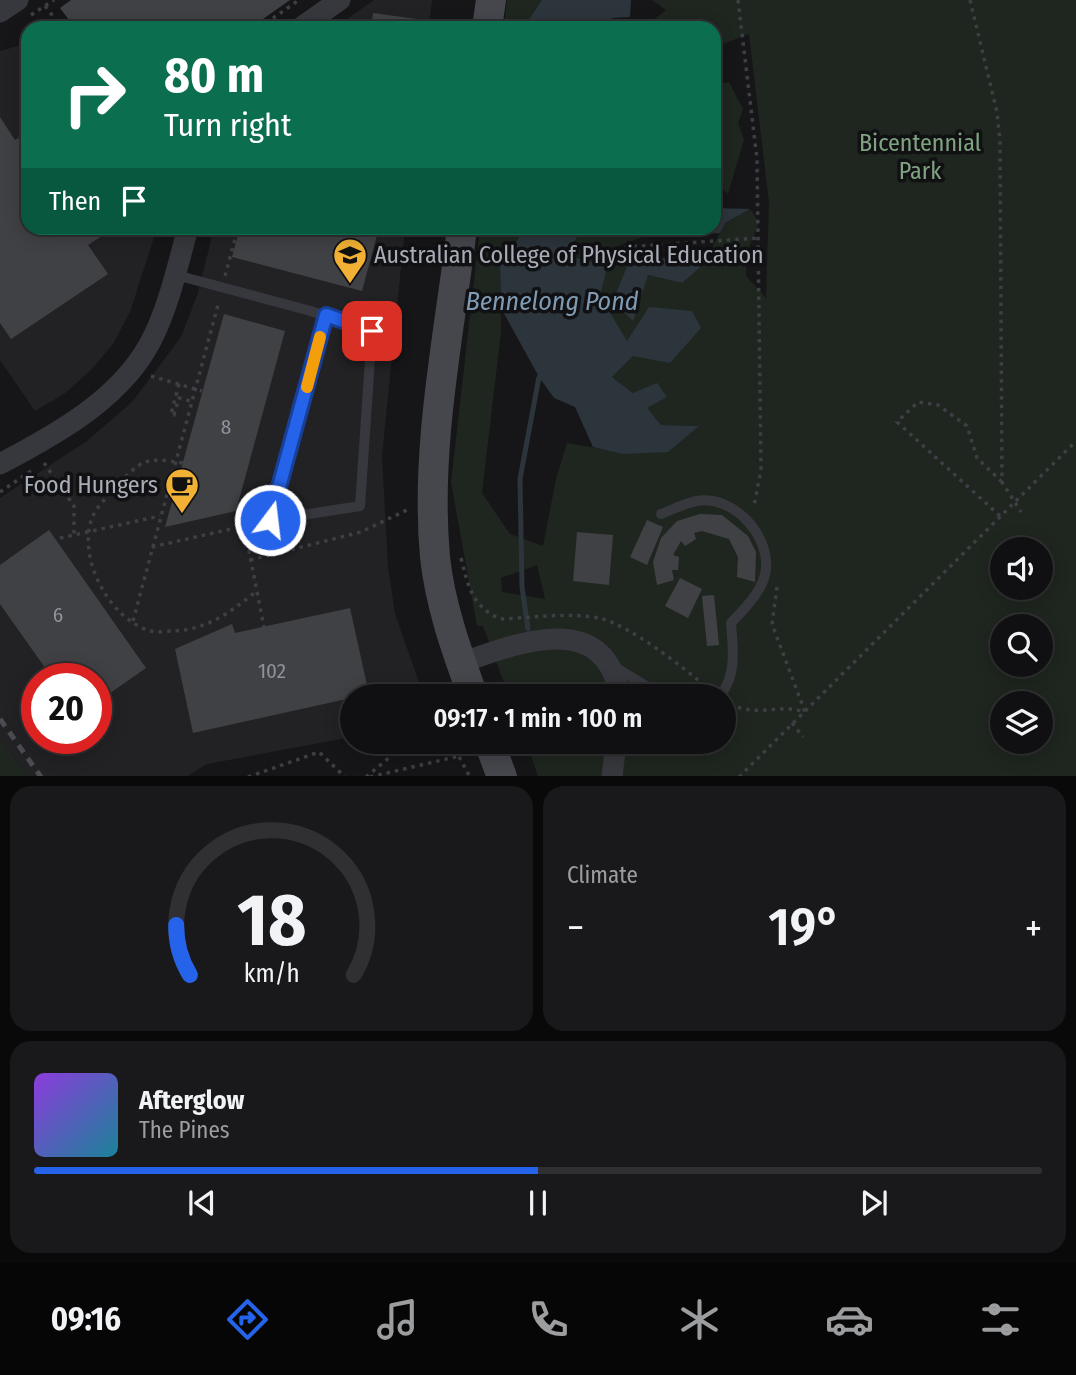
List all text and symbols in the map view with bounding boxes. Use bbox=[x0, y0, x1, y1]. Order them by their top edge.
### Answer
text: 80 m bbox=[164, 46, 264, 105]
icon: right bbox=[49, 49, 140, 140]
text: Turn right bbox=[164, 106, 291, 144]
park label: Bicentennial Park bbox=[859, 129, 981, 185]
icon: arrive bbox=[115, 182, 153, 220]
text: Then bbox=[49, 186, 101, 217]
school or university icon: Australian College of Physical Education bbox=[331, 236, 369, 285]
place label: Australian College of Physical Education bbox=[374, 241, 764, 269]
water label: Bennelong Pond bbox=[465, 286, 639, 317]
pin bbox=[342, 301, 402, 361]
icon: arrive bbox=[353, 312, 391, 350]
house number: 8 bbox=[221, 414, 231, 440]
cafe icon: Food Hungers bbox=[163, 466, 201, 515]
place label: Food Hungers bbox=[24, 471, 158, 499]
position arrow bbox=[233, 483, 307, 557]
map controls bbox=[990, 537, 1053, 754]
button: sound bbox=[990, 537, 1053, 600]
house number: 6 bbox=[53, 602, 63, 628]
button: search bbox=[990, 614, 1053, 677]
house number: 102 bbox=[258, 658, 286, 684]
speed limit sign: 20 bbox=[21, 663, 112, 754]
button: layers bbox=[990, 691, 1053, 754]
text: 09:17 · 1 min · 100 m bbox=[434, 703, 642, 734]
text: Climate bbox=[567, 861, 638, 889]
text: 18 bbox=[237, 877, 306, 964]
text: 19° bbox=[768, 896, 841, 959]
text: − bbox=[567, 905, 584, 951]
text: + bbox=[1025, 905, 1042, 951]
text: km/h bbox=[244, 958, 299, 988]
text: Afterglow bbox=[139, 1085, 244, 1116]
text: The Pines bbox=[139, 1116, 230, 1144]
icon: previous bbox=[183, 1184, 221, 1222]
icon: pause bbox=[519, 1184, 557, 1222]
icon: next bbox=[855, 1184, 893, 1222]
icon: directions bbox=[223, 1295, 272, 1344]
icon: music bbox=[373, 1295, 422, 1344]
icon: phone bbox=[524, 1295, 573, 1344]
icon: climate bbox=[675, 1295, 724, 1344]
icon: car bbox=[825, 1295, 874, 1344]
icon: filters bbox=[976, 1295, 1025, 1344]
text: 09:16 bbox=[51, 1300, 121, 1338]

